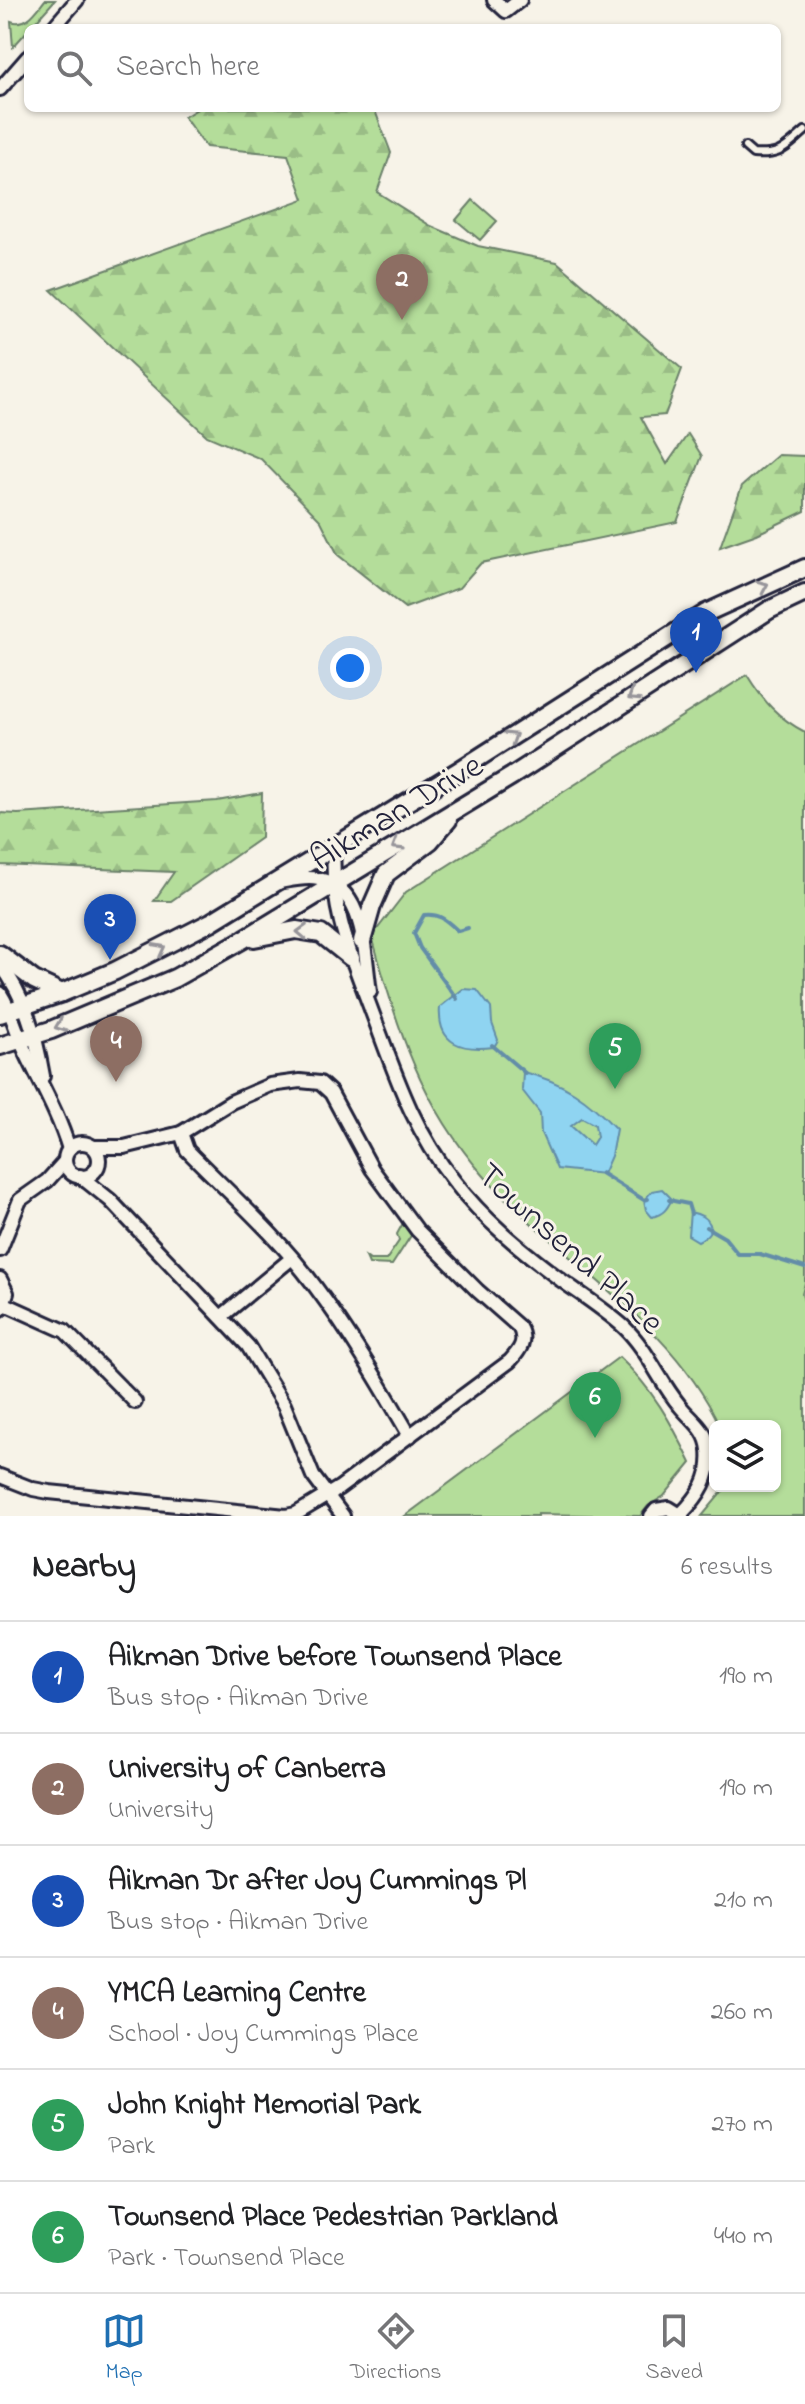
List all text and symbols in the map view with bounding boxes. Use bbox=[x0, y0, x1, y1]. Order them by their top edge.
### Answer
search box bbox=[24, 24, 781, 112]
icon: search bbox=[52, 46, 96, 90]
text: Search here bbox=[116, 46, 260, 90]
pin: 2 bbox=[376, 254, 428, 320]
one-way arrow bbox=[755, 580, 770, 596]
pin: 1 bbox=[670, 607, 722, 673]
your location bbox=[330, 648, 370, 688]
one-way arrow bbox=[627, 686, 642, 701]
one-way arrow bbox=[503, 732, 518, 747]
street label: Aikman Drive bbox=[301, 741, 495, 886]
one-way arrow bbox=[391, 835, 406, 851]
pin: 3 bbox=[84, 894, 136, 960]
one-way arrow bbox=[295, 924, 308, 941]
one-way arrow bbox=[151, 943, 166, 959]
one-way arrow bbox=[54, 1016, 68, 1033]
pin: 4 bbox=[90, 1016, 142, 1082]
pin: 5 bbox=[589, 1023, 641, 1089]
street label: Townsend Place bbox=[463, 1151, 675, 1350]
pin: 6 bbox=[569, 1372, 621, 1438]
map controls bbox=[709, 1420, 781, 1492]
button: layers bbox=[709, 1420, 781, 1492]
text: Nearby bbox=[32, 1543, 136, 1593]
text: 6 results bbox=[681, 1549, 773, 1587]
text: Aikman Drive before Townsend Place bbox=[108, 1636, 562, 1680]
text: 1 bbox=[54, 1658, 62, 1696]
text: 190 m bbox=[719, 1658, 773, 1696]
text: Bus stop · Aikman Drive bbox=[108, 1680, 368, 1718]
text: University of Canberra bbox=[108, 1748, 386, 1792]
text: 2 bbox=[52, 1770, 64, 1808]
text: 190 m bbox=[719, 1770, 773, 1808]
text: University bbox=[108, 1792, 214, 1830]
text: Aikman Dr after Joy Cummings Pl bbox=[108, 1860, 526, 1904]
text: 3 bbox=[53, 1882, 63, 1920]
text: 210 m bbox=[714, 1882, 773, 1920]
text: Bus stop · Aikman Drive bbox=[108, 1904, 368, 1942]
text: YMCA Learning Centre bbox=[108, 1972, 366, 2016]
text: 4 bbox=[53, 1994, 63, 2032]
text: 260 m bbox=[711, 1994, 773, 2032]
text: School · Joy Cummings Place bbox=[108, 2016, 418, 2054]
text: John Knight Memorial Park bbox=[108, 2084, 421, 2128]
text: 5 bbox=[51, 2106, 65, 2144]
text: 270 m bbox=[711, 2106, 773, 2144]
text: Park bbox=[108, 2128, 155, 2166]
text: Townsend Place Pedestrian Parkland bbox=[108, 2196, 558, 2240]
text: 6 bbox=[52, 2218, 64, 2256]
text: 440 m bbox=[714, 2218, 773, 2256]
text: Park · Townsend Place bbox=[108, 2240, 345, 2278]
tab: Map bbox=[102, 2309, 146, 2389]
tab: Directions bbox=[350, 2309, 441, 2389]
tab: Saved bbox=[646, 2309, 703, 2389]

